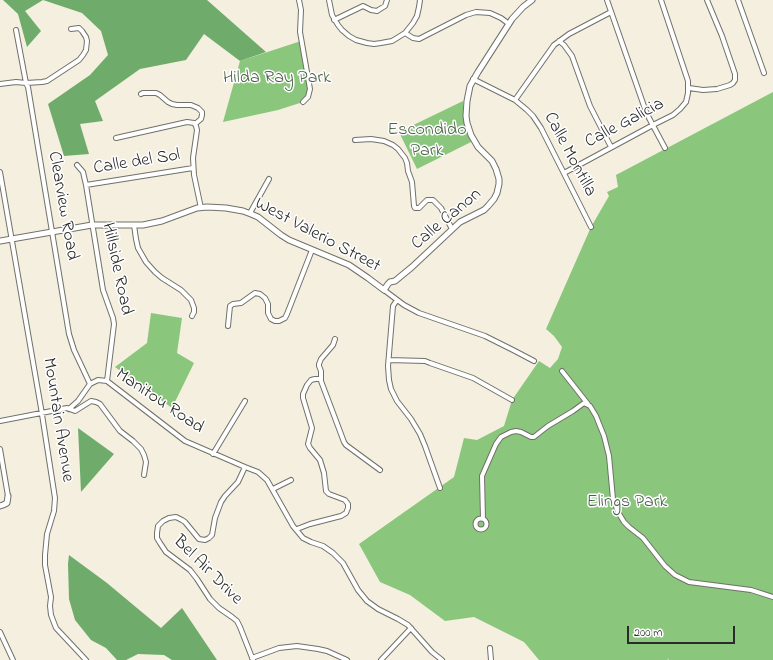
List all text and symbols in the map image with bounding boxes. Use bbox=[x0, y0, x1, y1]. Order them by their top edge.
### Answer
park label: Hilda Ray Park bbox=[223, 68, 331, 90]
street label: Calle Galicia bbox=[582, 94, 668, 154]
street label: Calle Montilla bbox=[538, 109, 600, 201]
park label: Escondido Park bbox=[387, 120, 467, 162]
street label: Calle del Sol bbox=[92, 146, 182, 180]
street label: Clearview Road bbox=[42, 150, 82, 262]
street label: Calle Canon bbox=[408, 184, 486, 256]
street label: West Valerio Street bbox=[251, 194, 383, 278]
street label: Hillside Road bbox=[96, 221, 136, 317]
street label: Mountain Avenue bbox=[37, 356, 77, 484]
street label: Manitou Road bbox=[111, 365, 207, 439]
park label: Elings Park bbox=[587, 492, 667, 514]
street label: Bel Air Drive bbox=[168, 532, 246, 610]
scale bar bbox=[629, 618, 737, 644]
text: 200 m bbox=[634, 624, 663, 642]

